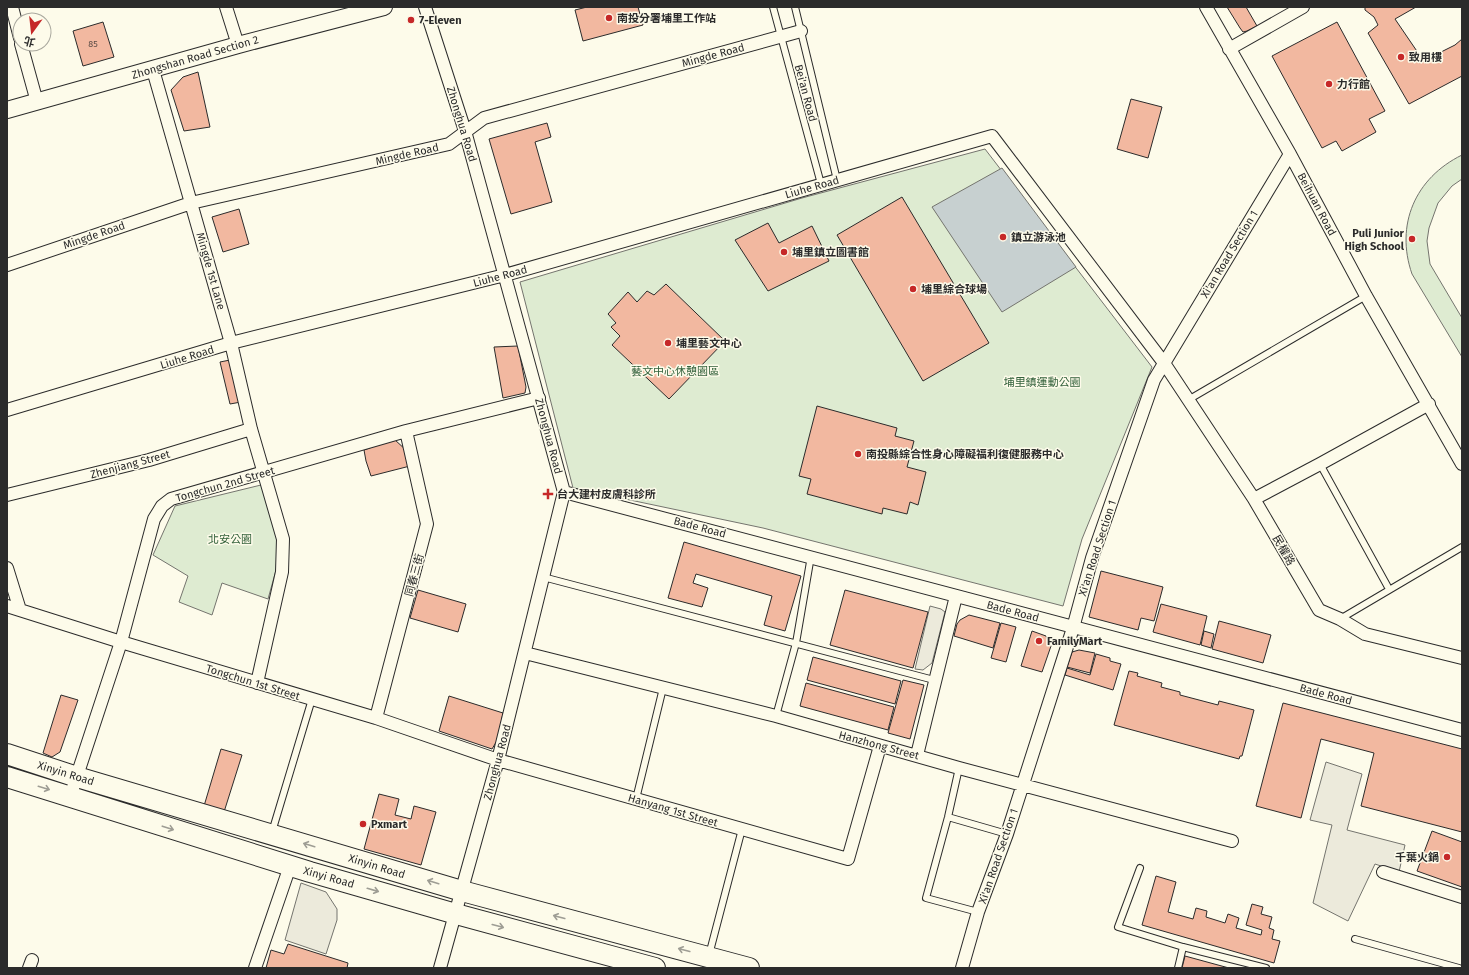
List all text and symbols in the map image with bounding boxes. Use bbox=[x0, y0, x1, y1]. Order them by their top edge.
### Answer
north arrow bbox=[12, 12, 52, 52]
place label: 南投分署埔里工作站 bbox=[617, 12, 716, 25]
marker: 南投分署埔里工作站 bbox=[604, 13, 614, 23]
place label: 7-Eleven bbox=[419, 14, 461, 27]
marker: 7-Eleven bbox=[406, 15, 416, 25]
text: 北 bbox=[23, 33, 37, 49]
street label: Zhongshan Road Section 2 bbox=[130, 33, 260, 82]
house number: 85 bbox=[88, 39, 98, 49]
street label: Mingde Road bbox=[680, 41, 746, 70]
place label: 致用樓 bbox=[1409, 51, 1442, 64]
marker: 致用樓 bbox=[1396, 52, 1406, 62]
street label: Bei'an Road bbox=[792, 63, 819, 123]
place label: 力行館 bbox=[1337, 78, 1370, 91]
marker: 力行館 bbox=[1324, 79, 1334, 89]
street label: Zhonghua Road bbox=[444, 85, 479, 163]
street label: Mingde Road bbox=[374, 141, 440, 168]
street label: Beihuan Road bbox=[1295, 171, 1339, 238]
street label: Liuhe Road bbox=[784, 174, 841, 201]
street label: Xi'an Road Section 1 bbox=[1198, 208, 1261, 300]
street label: Mingde Road bbox=[62, 219, 127, 252]
place label: Puli Junior High School bbox=[1345, 227, 1405, 253]
street label: Mingde 1st Lane bbox=[193, 231, 228, 311]
place label: 鎮立游泳池 bbox=[1011, 231, 1066, 244]
marker: 鎮立游泳池 bbox=[998, 232, 1008, 242]
marker: Puli Junior High School bbox=[1407, 234, 1417, 244]
place label: 埔里鎮立圖書館 bbox=[792, 246, 869, 259]
marker: 埔里鎮立圖書館 bbox=[779, 247, 789, 257]
street label: Liuhe Road bbox=[472, 263, 529, 290]
place label: 埔里綜合球場 bbox=[921, 283, 987, 296]
marker: 埔里綜合球場 bbox=[908, 284, 918, 294]
place label: 埔里藝文中心 bbox=[676, 337, 742, 350]
marker: 埔里藝文中心 bbox=[663, 338, 673, 348]
street label: Liuhe Road bbox=[159, 343, 216, 372]
park label: 藝文中心休憩園區 bbox=[631, 365, 719, 378]
park label: 埔里鎮運動公園 bbox=[1004, 376, 1081, 389]
street label: Zhonghua Road bbox=[532, 397, 565, 475]
street label: Zhenjiang Street bbox=[89, 448, 171, 481]
place label: 南投縣綜合性身心障礙福利復健服務中心 bbox=[866, 448, 1064, 461]
marker: 南投縣綜合性身心障礙福利復健服務中心 bbox=[853, 449, 863, 459]
street label: Tongchun 2nd Street bbox=[174, 464, 276, 505]
marker: 台大建村皮膚科診所 bbox=[542, 488, 554, 500]
place label: 台大建村皮膚科診所 bbox=[557, 488, 656, 501]
street label: Xi'an Road Section 1 bbox=[1076, 499, 1119, 598]
street label: Bade Road bbox=[672, 514, 727, 541]
park label: 北安公園 bbox=[208, 533, 252, 546]
street label: 民權路 bbox=[1270, 533, 1297, 568]
street label: 同春三街 bbox=[403, 552, 426, 598]
street label: Bade Road bbox=[985, 598, 1040, 625]
place label: FamilyMart bbox=[1047, 635, 1103, 648]
marker: FamilyMart bbox=[1034, 636, 1044, 646]
street label: Tongchun 1st Street bbox=[204, 662, 301, 703]
street label: Bade Road bbox=[1298, 681, 1353, 708]
street label: Zhonghua Road bbox=[481, 723, 514, 801]
street label: Hanzhong Street bbox=[837, 729, 920, 762]
street label: Xinyin Road bbox=[36, 759, 96, 788]
one-way arrow bbox=[38, 785, 51, 792]
street label: Hanyang 1st Street bbox=[626, 791, 719, 830]
street label: Xi'an Road Section 1 bbox=[976, 807, 1021, 905]
place label: Pxmart bbox=[371, 818, 408, 831]
marker: Pxmart bbox=[358, 819, 368, 829]
one-way arrow bbox=[161, 825, 174, 832]
one-way arrow bbox=[302, 841, 315, 848]
place label: 千葉火鍋 bbox=[1395, 851, 1439, 864]
street label: Xinyin Road bbox=[347, 852, 407, 881]
marker: 千葉火鍋 bbox=[1442, 852, 1452, 862]
street label: Xinyi Road bbox=[302, 864, 356, 891]
one-way arrow bbox=[427, 878, 440, 885]
one-way arrow bbox=[366, 887, 379, 894]
one-way arrow bbox=[552, 913, 565, 920]
one-way arrow bbox=[491, 923, 504, 930]
one-way arrow bbox=[678, 946, 691, 954]

